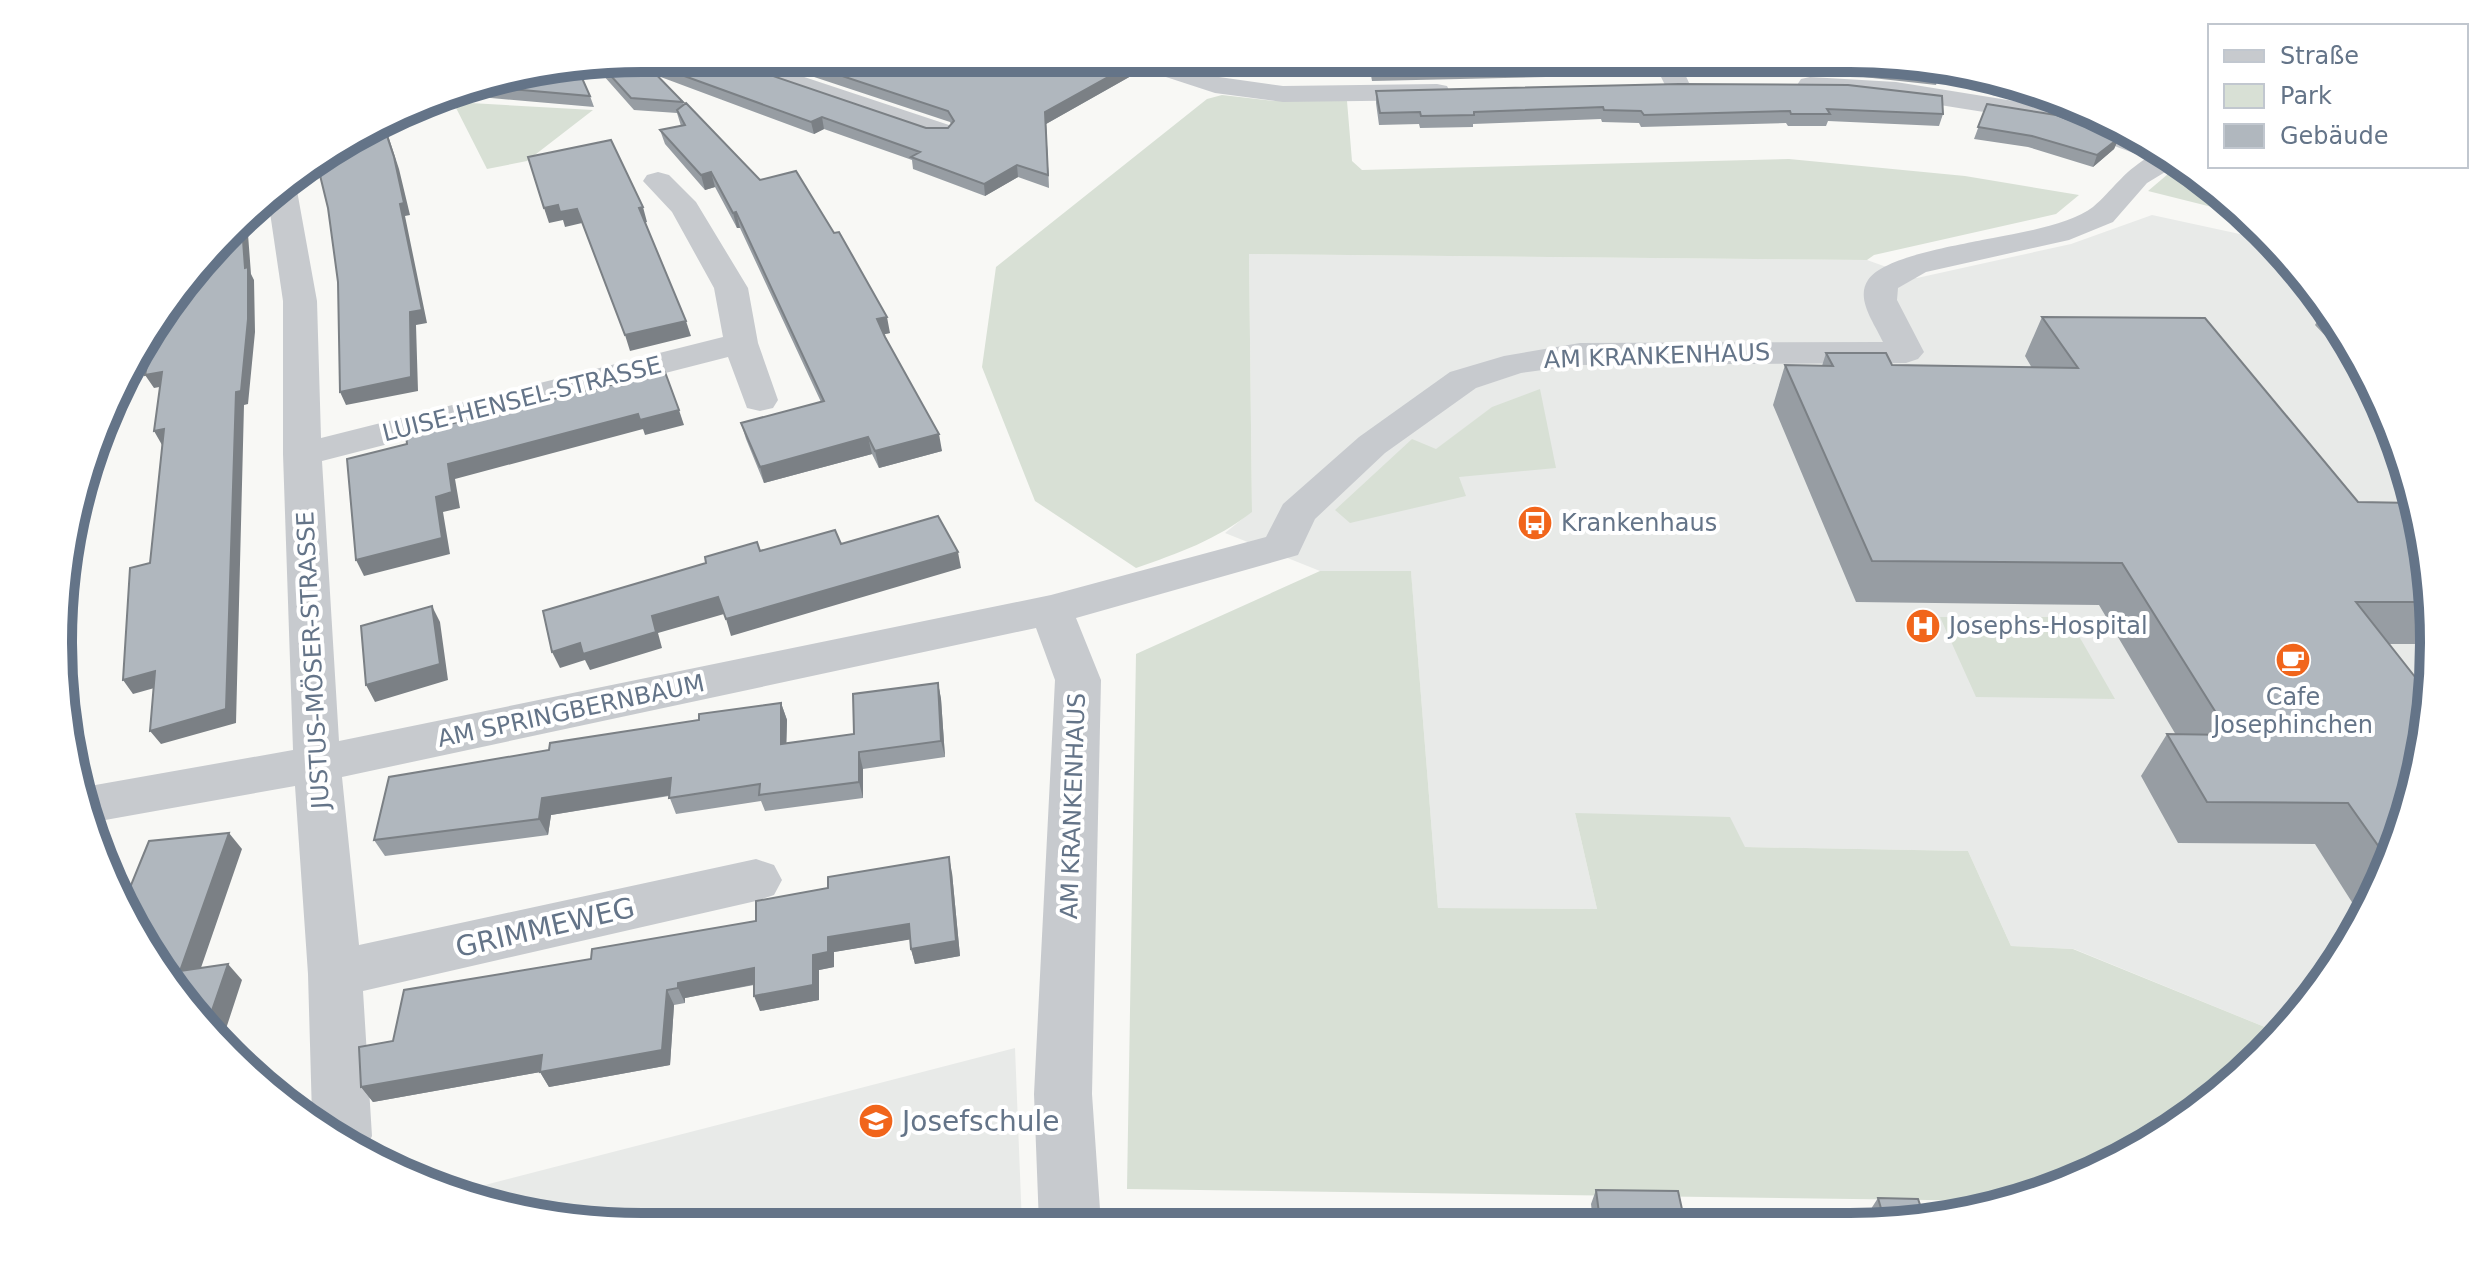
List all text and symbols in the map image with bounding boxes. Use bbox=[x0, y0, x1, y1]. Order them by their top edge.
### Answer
legend bbox=[2208, 24, 2468, 168]
text: Straße bbox=[2280, 42, 2359, 70]
text: Park bbox=[2280, 82, 2332, 110]
text: Gebäude bbox=[2280, 122, 2389, 150]
street label: AM KRANKENHAUS bbox=[1543, 338, 1771, 374]
street label: LUISE-HENSEL-STRASSE bbox=[380, 351, 664, 447]
bus stop icon: Krankenhaus bbox=[1516, 504, 1554, 542]
place label: Krankenhaus bbox=[1561, 509, 1717, 537]
street label: JUSTUS-MÖSER-STRASSE bbox=[290, 510, 335, 812]
hospital icon: Josephs-Hospital bbox=[1904, 607, 1942, 645]
place label: Josephs-Hospital bbox=[1947, 612, 2148, 640]
cafe icon: Cafe Josephinchen bbox=[2274, 641, 2312, 679]
street label: AM SPRINGBERNBAUM bbox=[435, 669, 707, 753]
place label: Cafe Josephinchen bbox=[2211, 683, 2373, 739]
street label: AM KRANKENHAUS bbox=[1055, 692, 1091, 920]
street label: GRIMMEWEG bbox=[452, 891, 638, 964]
school or university icon: Josefschule bbox=[857, 1102, 895, 1140]
place label: Josefschule bbox=[900, 1105, 1060, 1138]

